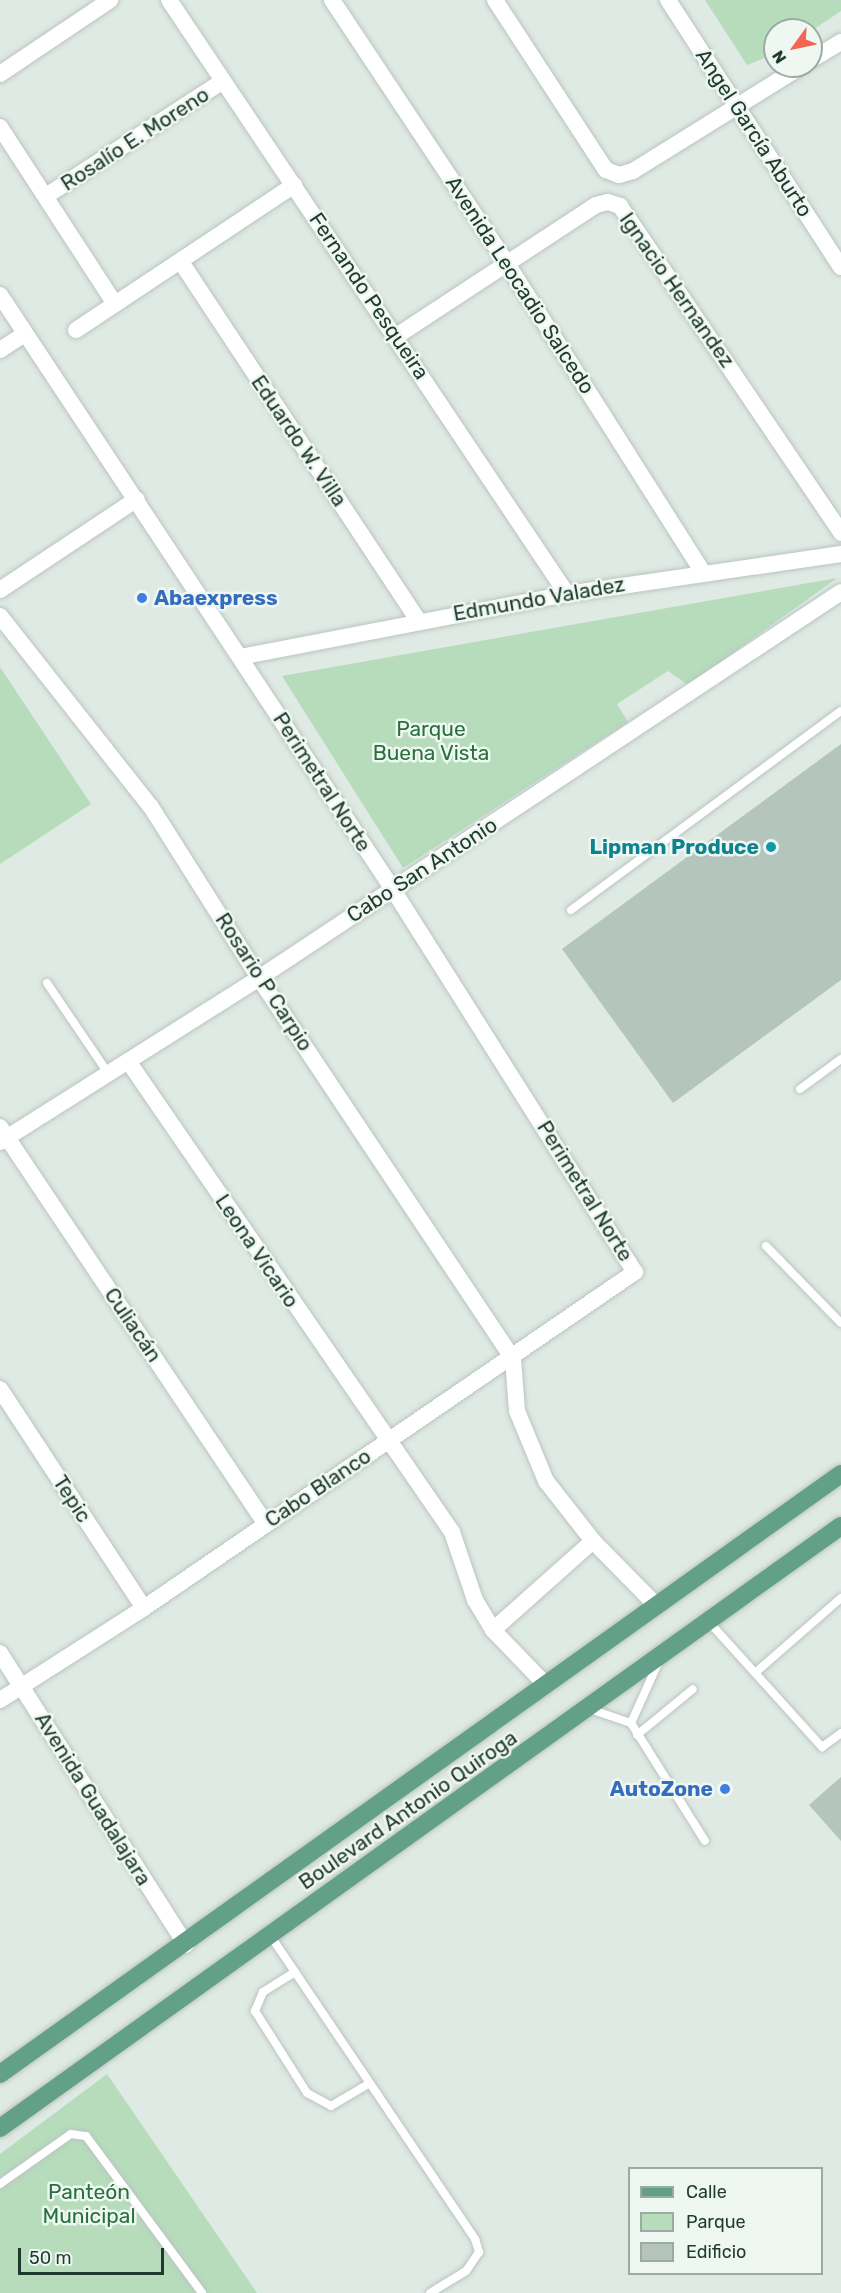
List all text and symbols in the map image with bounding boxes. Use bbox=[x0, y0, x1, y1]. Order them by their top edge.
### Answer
north arrow bbox=[763, 18, 823, 78]
street label: Angel García Aburto bbox=[690, 44, 818, 222]
text: N bbox=[768, 47, 790, 67]
street label: Rosalío E. Moreno bbox=[56, 82, 214, 196]
street label: Avenida Leocadio Salcedo bbox=[440, 171, 600, 399]
street label: Fernando Pesqueira bbox=[304, 208, 434, 384]
street label: Ignacio Hernandez bbox=[614, 208, 740, 372]
street label: Eduardo W. Villa bbox=[246, 370, 352, 512]
street label: Edmundo Valadez bbox=[451, 571, 627, 627]
place label: Abaexpress bbox=[154, 585, 278, 611]
marker: Abaexpress bbox=[135, 591, 149, 605]
street label: Perimetral Norte bbox=[268, 708, 376, 856]
park label: Parque Buena Vista bbox=[372, 716, 490, 766]
street label: Cabo San Antonio bbox=[342, 812, 502, 928]
place label: Lipman Produce bbox=[590, 834, 759, 860]
marker: Lipman Produce bbox=[764, 840, 778, 854]
street label: Rosario P Carpio bbox=[210, 908, 318, 1056]
street label: Perimetral Norte bbox=[532, 1116, 638, 1266]
street label: Leona Vicario bbox=[210, 1189, 304, 1313]
street label: Culiacán bbox=[99, 1283, 167, 1367]
street label: Cabo Blanco bbox=[260, 1443, 376, 1533]
street label: Tepic bbox=[48, 1471, 96, 1527]
street label: Avenida Guadalajara bbox=[30, 1708, 156, 1890]
street label: Boulevard Antonio Quiroga bbox=[294, 1725, 522, 1895]
place label: AutoZone bbox=[610, 1776, 713, 1802]
marker: AutoZone bbox=[718, 1782, 732, 1796]
legend bbox=[628, 2167, 823, 2275]
park label: Panteón Municipal bbox=[42, 2179, 136, 2229]
text: Calle bbox=[686, 2181, 727, 2203]
text: Parque bbox=[686, 2211, 746, 2233]
scale bar bbox=[21, 2236, 166, 2274]
text: Edificio bbox=[686, 2241, 746, 2263]
text: 50 m bbox=[29, 2247, 72, 2269]

